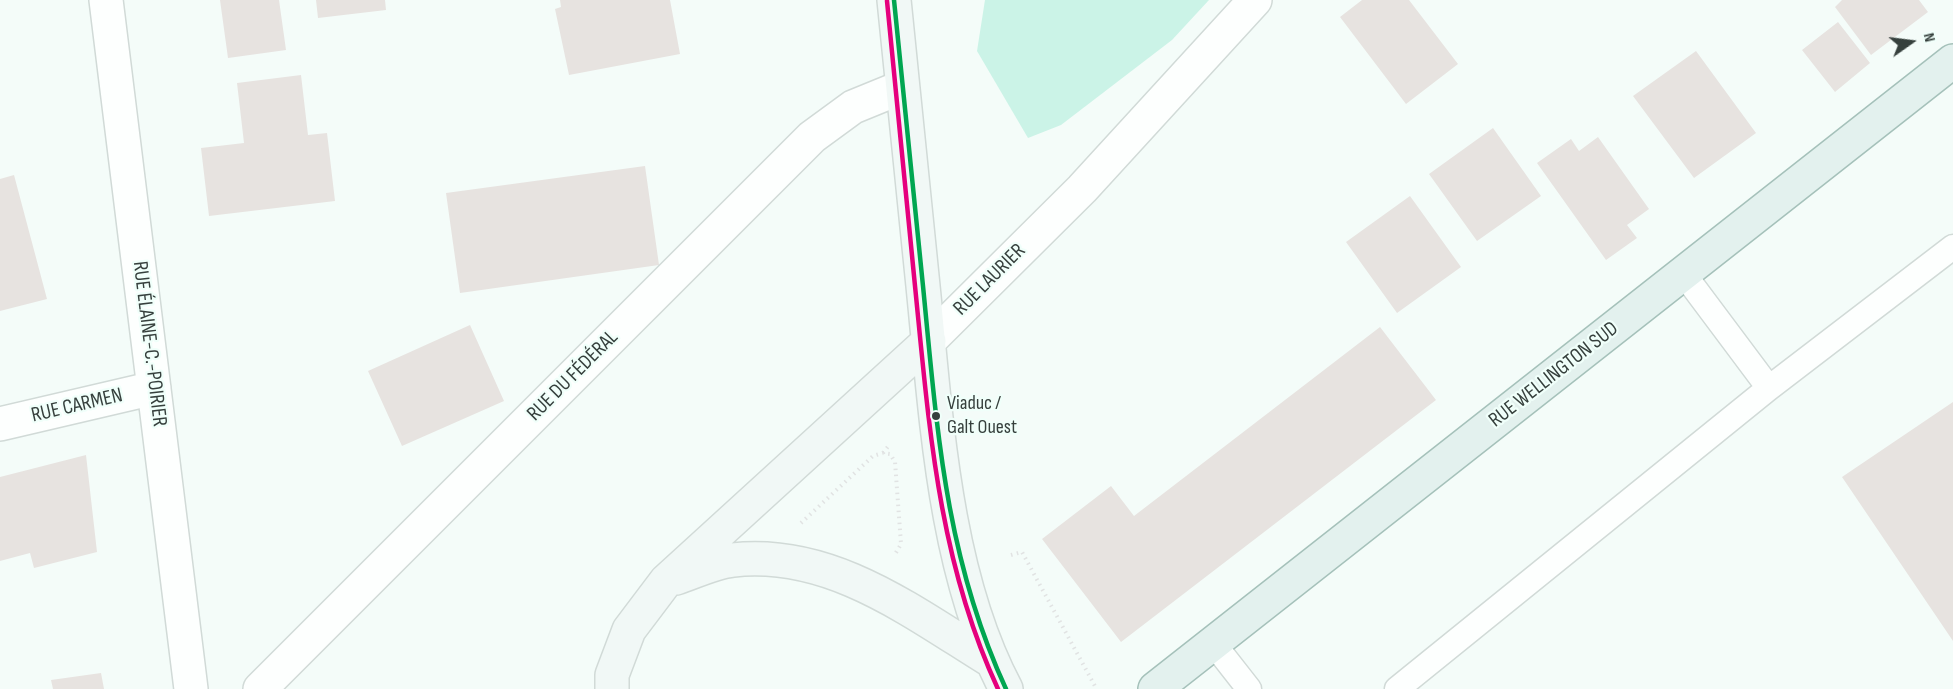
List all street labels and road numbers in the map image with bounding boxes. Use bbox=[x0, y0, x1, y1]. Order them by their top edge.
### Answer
street label: RUE LAURIER bbox=[949, 239, 1031, 321]
street label: RUE ÉLAINE-C.-POIRIER bbox=[126, 260, 172, 428]
street label: RUE WELLINGTON SUD bbox=[1484, 317, 1624, 433]
street label: RUE DU FÉDÉRAL bbox=[522, 325, 624, 427]
street label: RUE CARMEN bbox=[29, 383, 125, 429]

